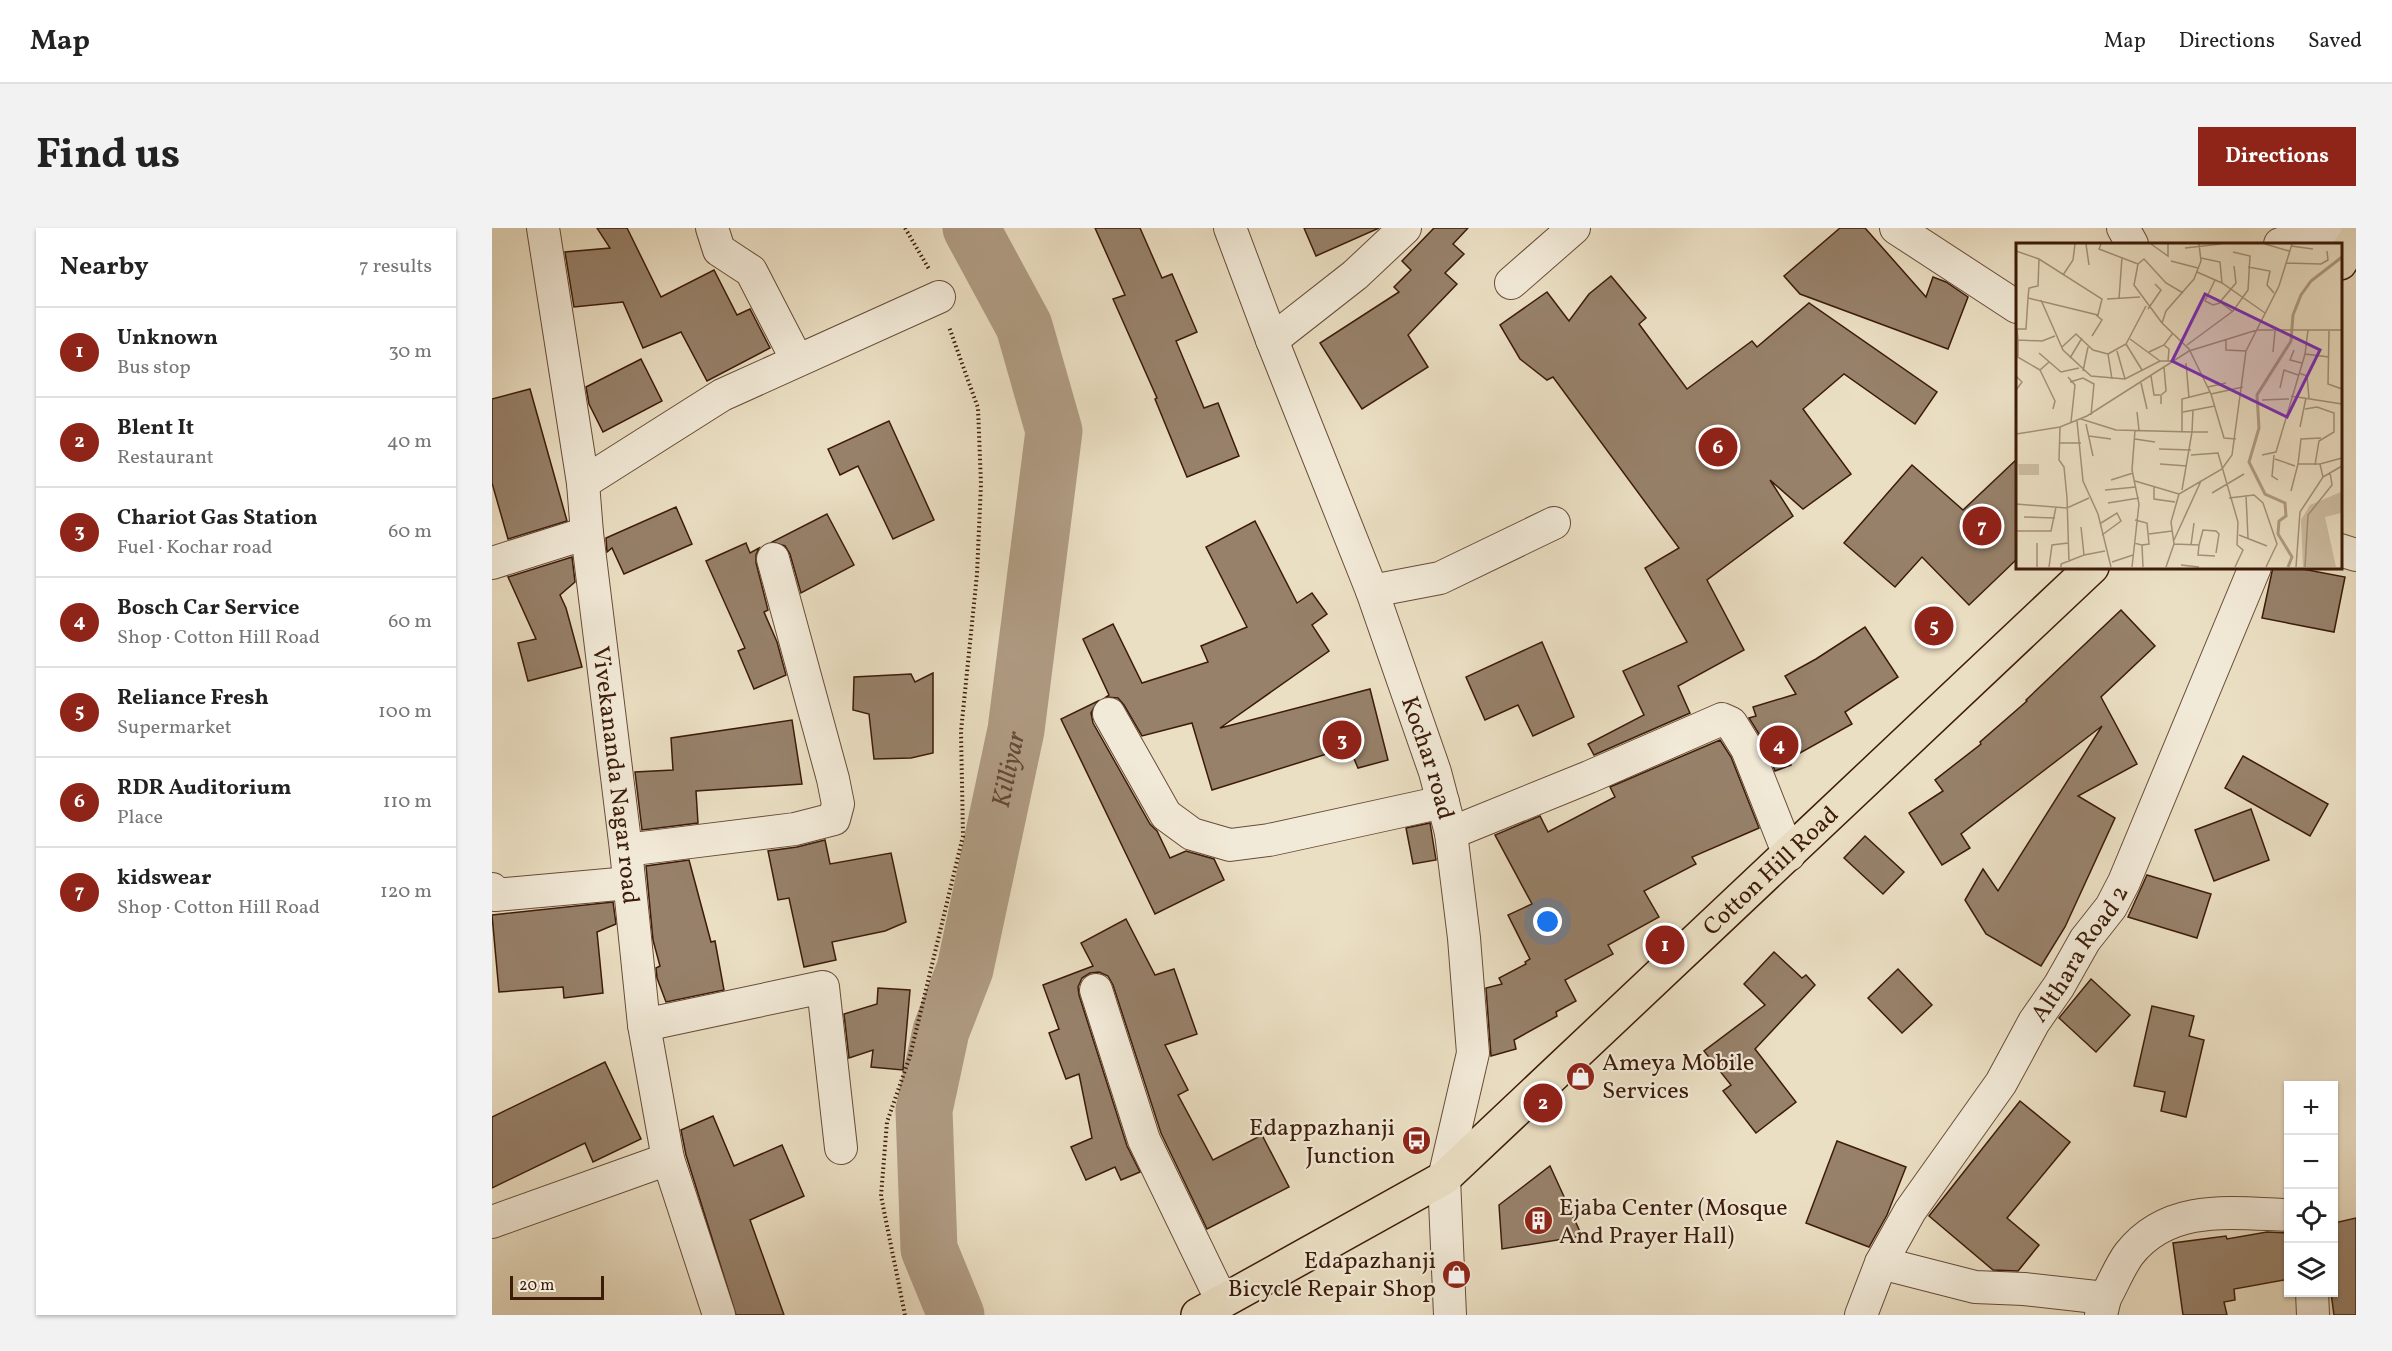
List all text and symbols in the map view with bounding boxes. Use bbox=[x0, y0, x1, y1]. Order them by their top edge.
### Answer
text: Map bbox=[30, 22, 90, 61]
text: Map bbox=[2104, 27, 2146, 56]
text: Directions bbox=[2179, 27, 2275, 56]
text: Saved bbox=[2308, 27, 2362, 56]
text: Find us bbox=[36, 127, 180, 186]
button: Directions bbox=[2198, 127, 2356, 186]
inset map bbox=[2016, 243, 2341, 568]
text: Nearby bbox=[60, 249, 149, 285]
text: 7 results bbox=[359, 253, 432, 281]
text: Unknown bbox=[117, 323, 218, 354]
text: 1 bbox=[75, 338, 84, 366]
text: 30 m bbox=[388, 338, 432, 366]
text: Bus stop bbox=[117, 354, 191, 382]
text: Blent It bbox=[117, 413, 194, 444]
pin: 6 bbox=[1698, 424, 1738, 470]
text: 2 bbox=[74, 428, 85, 456]
text: 40 m bbox=[387, 428, 432, 456]
text: Restaurant bbox=[117, 444, 214, 472]
text: Chariot Gas Station bbox=[117, 503, 318, 534]
pin: 7 bbox=[1962, 504, 2002, 548]
text: 3 bbox=[74, 518, 85, 546]
text: 60 m bbox=[388, 518, 432, 546]
text: Fuel · Kochar road bbox=[117, 534, 273, 562]
text: Bosch Car Service bbox=[117, 593, 299, 624]
pin: 5 bbox=[1914, 604, 1954, 648]
text: 4 bbox=[73, 608, 86, 636]
text: 60 m bbox=[388, 608, 432, 636]
text: Shop · Cotton Hill Road bbox=[117, 624, 320, 652]
street label: Vivekananda Nagar road bbox=[582, 644, 646, 906]
text: Reliance Fresh bbox=[117, 683, 269, 714]
street label: Kochar road bbox=[1391, 692, 1462, 824]
text: 5 bbox=[75, 698, 84, 726]
text: 100 m bbox=[378, 698, 432, 726]
text: Supermarket bbox=[117, 714, 232, 742]
pin: 3 bbox=[1322, 718, 1362, 762]
pin: 4 bbox=[1760, 722, 1798, 768]
water label: Killiyar bbox=[984, 728, 1035, 811]
text: RDR Auditorium bbox=[117, 773, 292, 804]
text: 6 bbox=[74, 788, 85, 816]
text: 110 m bbox=[383, 788, 432, 816]
street label: Cotton Hill Road bbox=[1696, 799, 1847, 944]
text: Place bbox=[117, 804, 163, 832]
text: kidswear bbox=[117, 863, 211, 894]
text: 7 bbox=[75, 878, 84, 906]
text: 120 m bbox=[380, 878, 432, 906]
street label: Althara Road 2 bbox=[2024, 880, 2138, 1030]
text: Shop · Cotton Hill Road bbox=[117, 894, 320, 922]
your location bbox=[1533, 907, 1562, 936]
pin: 1 bbox=[1646, 922, 1684, 968]
place label: Ameya Mobile Services bbox=[1602, 1047, 1754, 1109]
shop icon: Ameya Mobile Services bbox=[1565, 1060, 1597, 1092]
pin: 2 bbox=[1524, 1080, 1562, 1126]
map controls bbox=[2284, 1081, 2338, 1297]
button: + bbox=[2284, 1081, 2338, 1135]
place label: Edappazhanji Junction bbox=[1249, 1112, 1395, 1174]
bus stop icon: Edappazhanji Junction bbox=[1400, 1125, 1432, 1157]
button: − bbox=[2284, 1135, 2338, 1189]
button: locate bbox=[2284, 1189, 2338, 1243]
place label: Ejaba Center (Mosque And Prayer Hall) bbox=[1559, 1192, 1788, 1254]
building icon: Ejaba Center (Mosque And Prayer Hall) bbox=[1522, 1205, 1554, 1237]
button: layers bbox=[2284, 1243, 2338, 1297]
place label: Edapazhanji Bicycle Repair Shop bbox=[1228, 1245, 1436, 1307]
shop icon: Edapazhanji Bicycle Repair Shop bbox=[1441, 1258, 1473, 1290]
scale bar bbox=[510, 1273, 604, 1300]
text: 20 m bbox=[519, 1275, 554, 1297]

